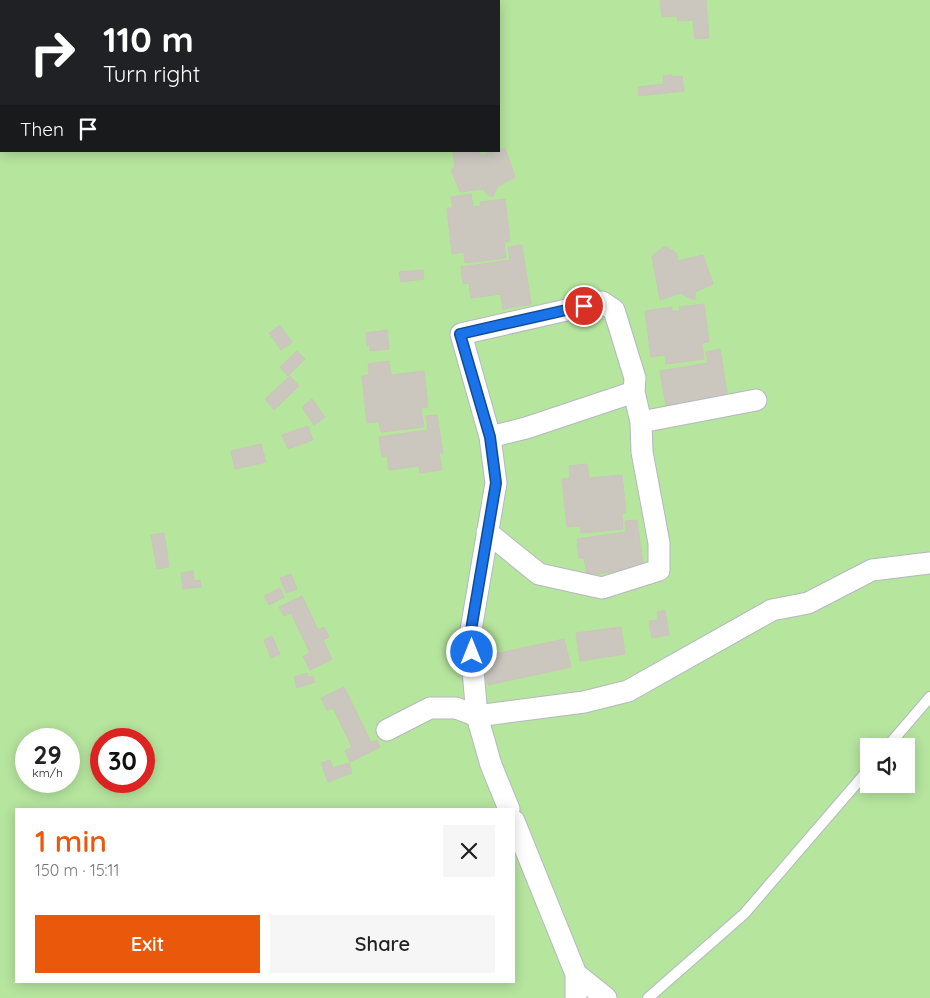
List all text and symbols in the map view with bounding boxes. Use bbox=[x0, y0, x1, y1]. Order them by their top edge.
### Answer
text: 110 m bbox=[103, 17, 194, 61]
icon: right bbox=[20, 20, 85, 85]
text: Turn right bbox=[103, 60, 200, 88]
icon: arrive bbox=[74, 115, 102, 143]
text: Then bbox=[20, 117, 64, 141]
pin bbox=[563, 285, 605, 327]
icon: arrive bbox=[570, 292, 598, 320]
position arrow bbox=[445, 625, 497, 677]
speed limit sign: 30 bbox=[90, 728, 155, 793]
map controls bbox=[860, 738, 915, 793]
button: sound bbox=[860, 738, 915, 793]
text: 29 bbox=[33, 739, 62, 770]
text: km/h bbox=[32, 765, 63, 780]
text: 1 min bbox=[35, 822, 107, 860]
button: close bbox=[443, 825, 495, 877]
text: 150 m · 15:11 bbox=[35, 860, 119, 880]
button: Exit bbox=[35, 915, 260, 973]
button: Share bbox=[270, 915, 495, 973]

